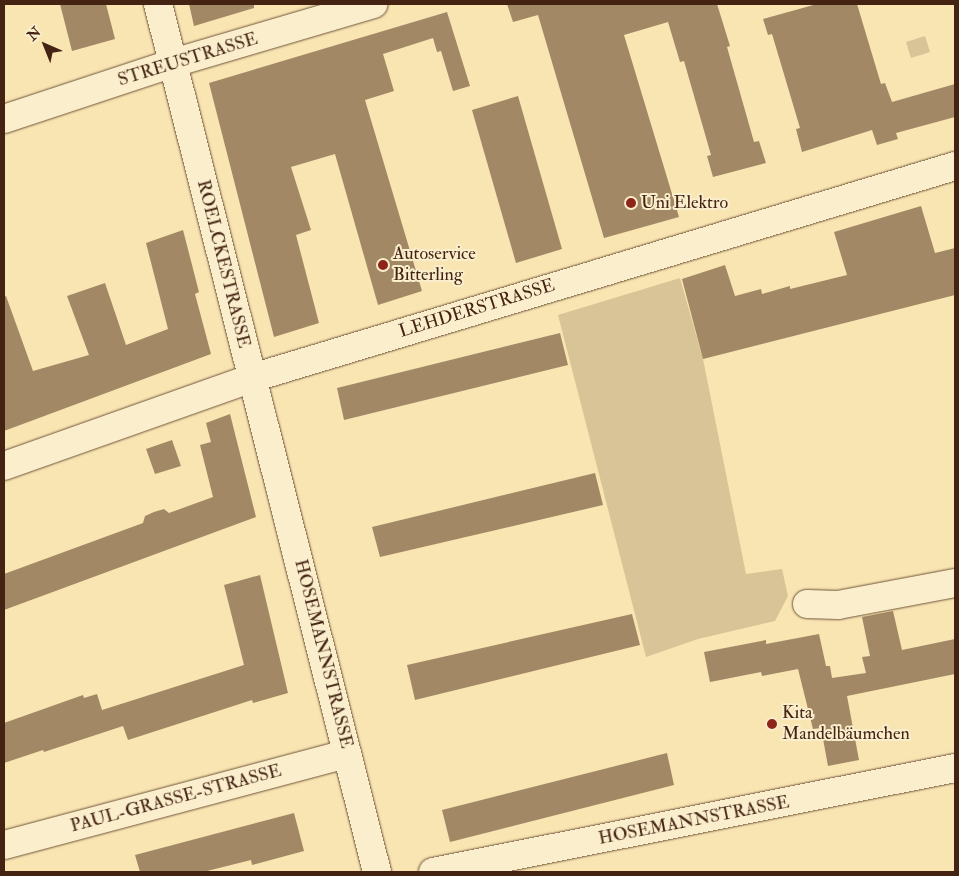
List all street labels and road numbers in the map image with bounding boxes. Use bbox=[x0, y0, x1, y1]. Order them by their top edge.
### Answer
street label: STREUSTRASSE bbox=[116, 28, 260, 92]
street label: ROELCKESTRASSE bbox=[192, 178, 254, 350]
street label: LEHDERSTRASSE bbox=[396, 275, 558, 343]
street label: HOSEMANNSTRASSE bbox=[289, 557, 357, 751]
street label: PAUL-GRASSE-STRASSE bbox=[68, 760, 284, 838]
street label: HOSEMANNSTRASSE bbox=[597, 792, 791, 850]

